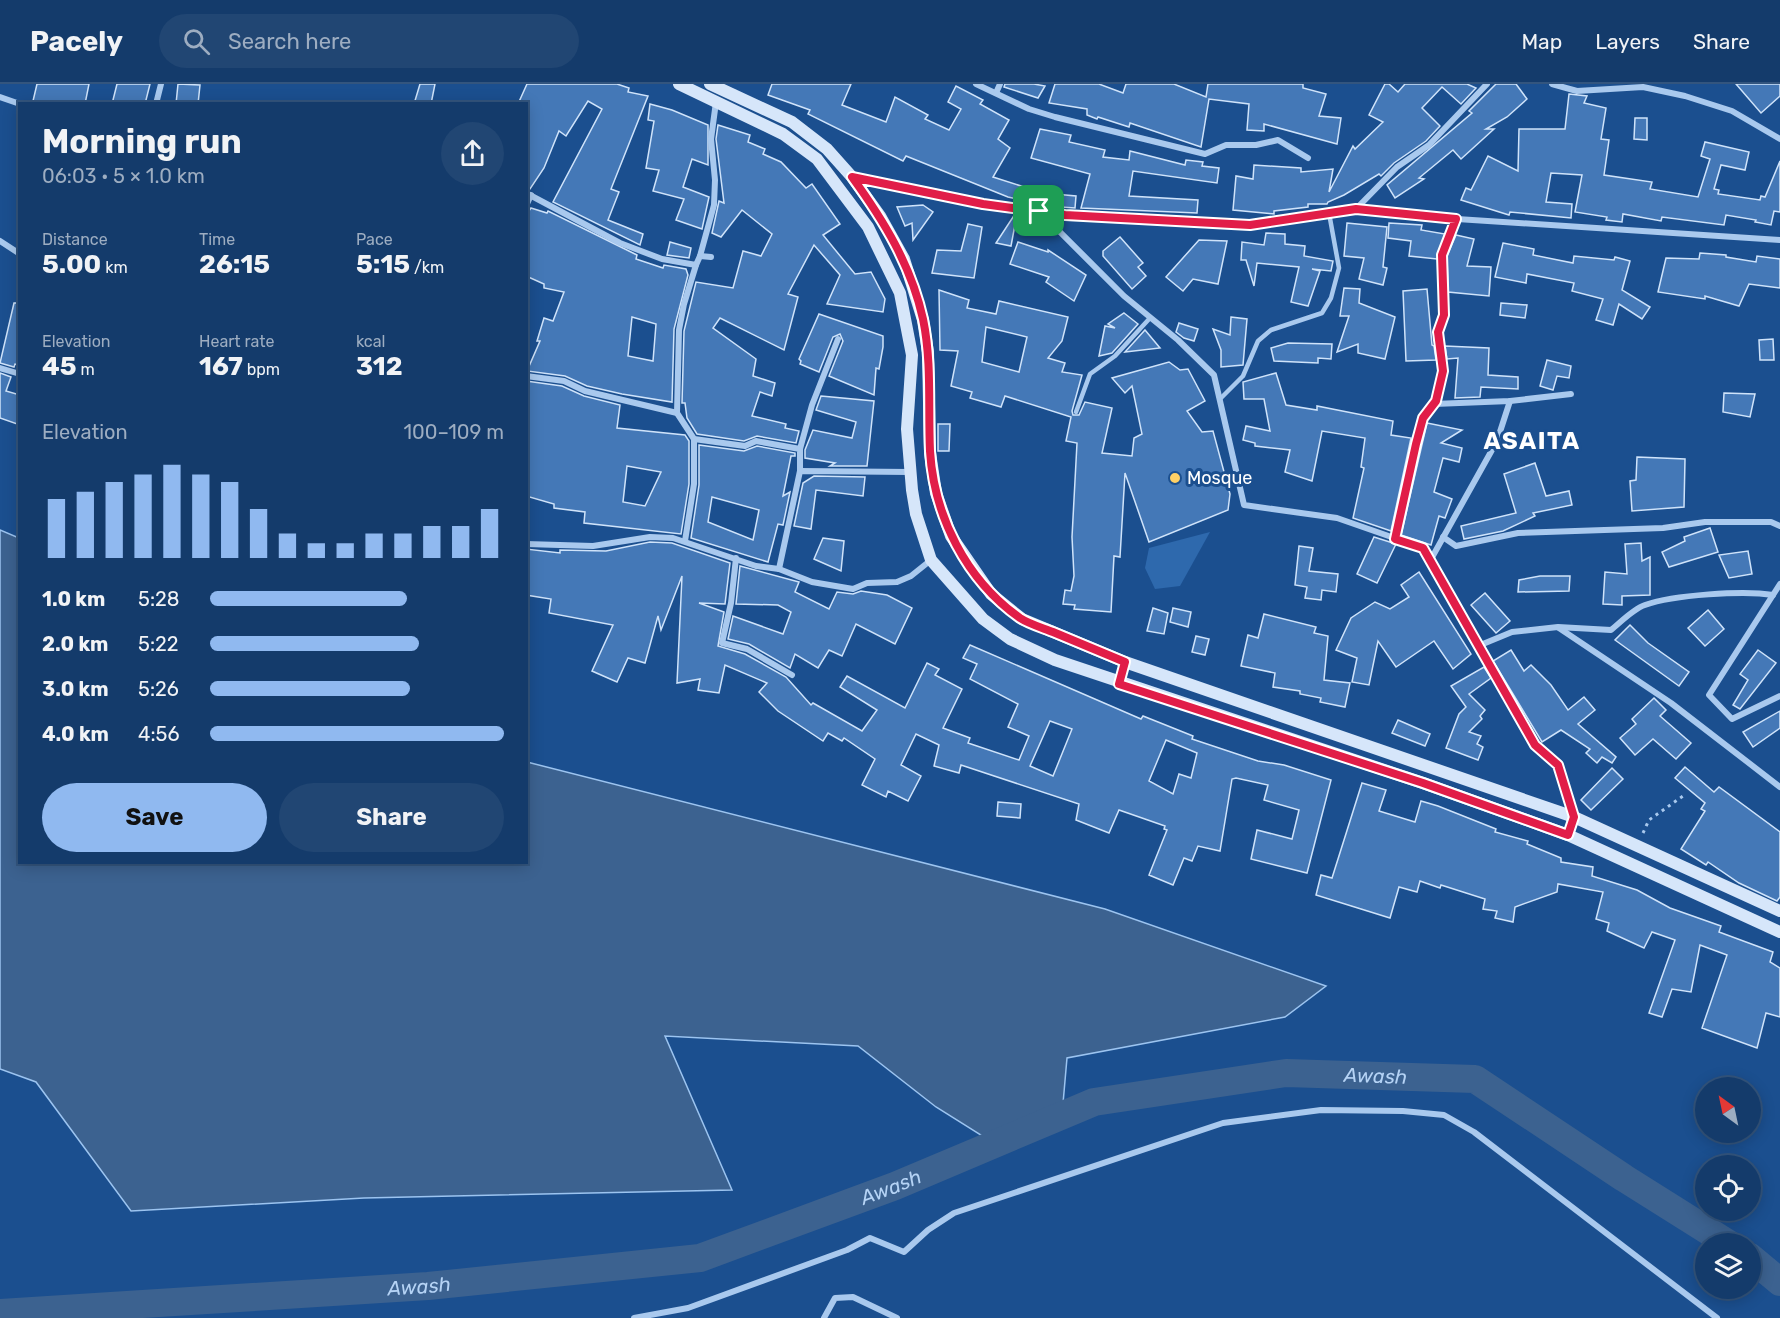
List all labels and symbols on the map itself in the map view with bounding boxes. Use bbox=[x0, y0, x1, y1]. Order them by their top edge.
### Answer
pin bbox=[1013, 185, 1064, 236]
district label: ASAITA bbox=[1483, 427, 1581, 455]
place label: Mosque bbox=[1187, 467, 1252, 489]
marker: Mosque bbox=[1168, 471, 1182, 485]
water label: Awash bbox=[1343, 1063, 1408, 1089]
north arrow bbox=[1695, 1077, 1761, 1143]
water label: Awash bbox=[856, 1164, 925, 1210]
water label: Awash bbox=[386, 1272, 452, 1301]

